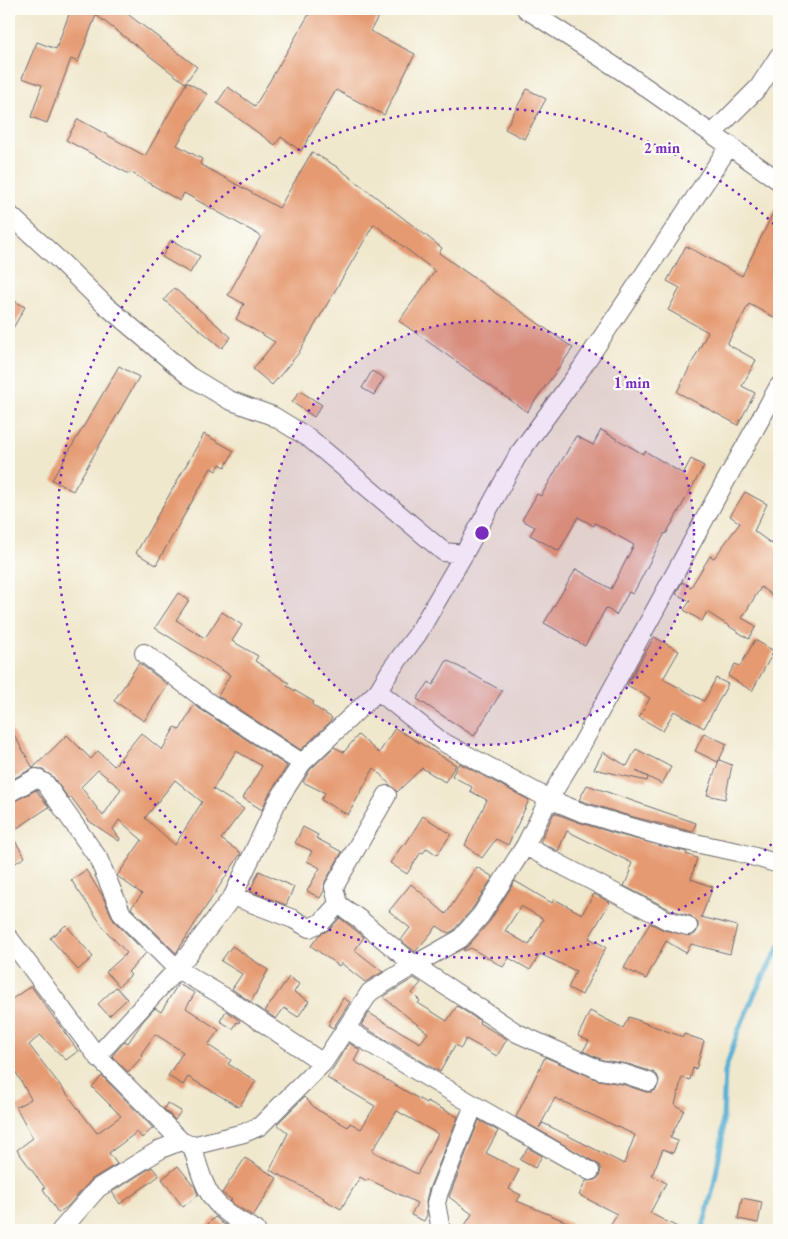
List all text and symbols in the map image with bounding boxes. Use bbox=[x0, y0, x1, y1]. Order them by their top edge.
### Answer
text: 2 min bbox=[644, 138, 681, 157]
text: 1 min bbox=[614, 373, 651, 392]
centre of rings bbox=[473, 524, 491, 542]

